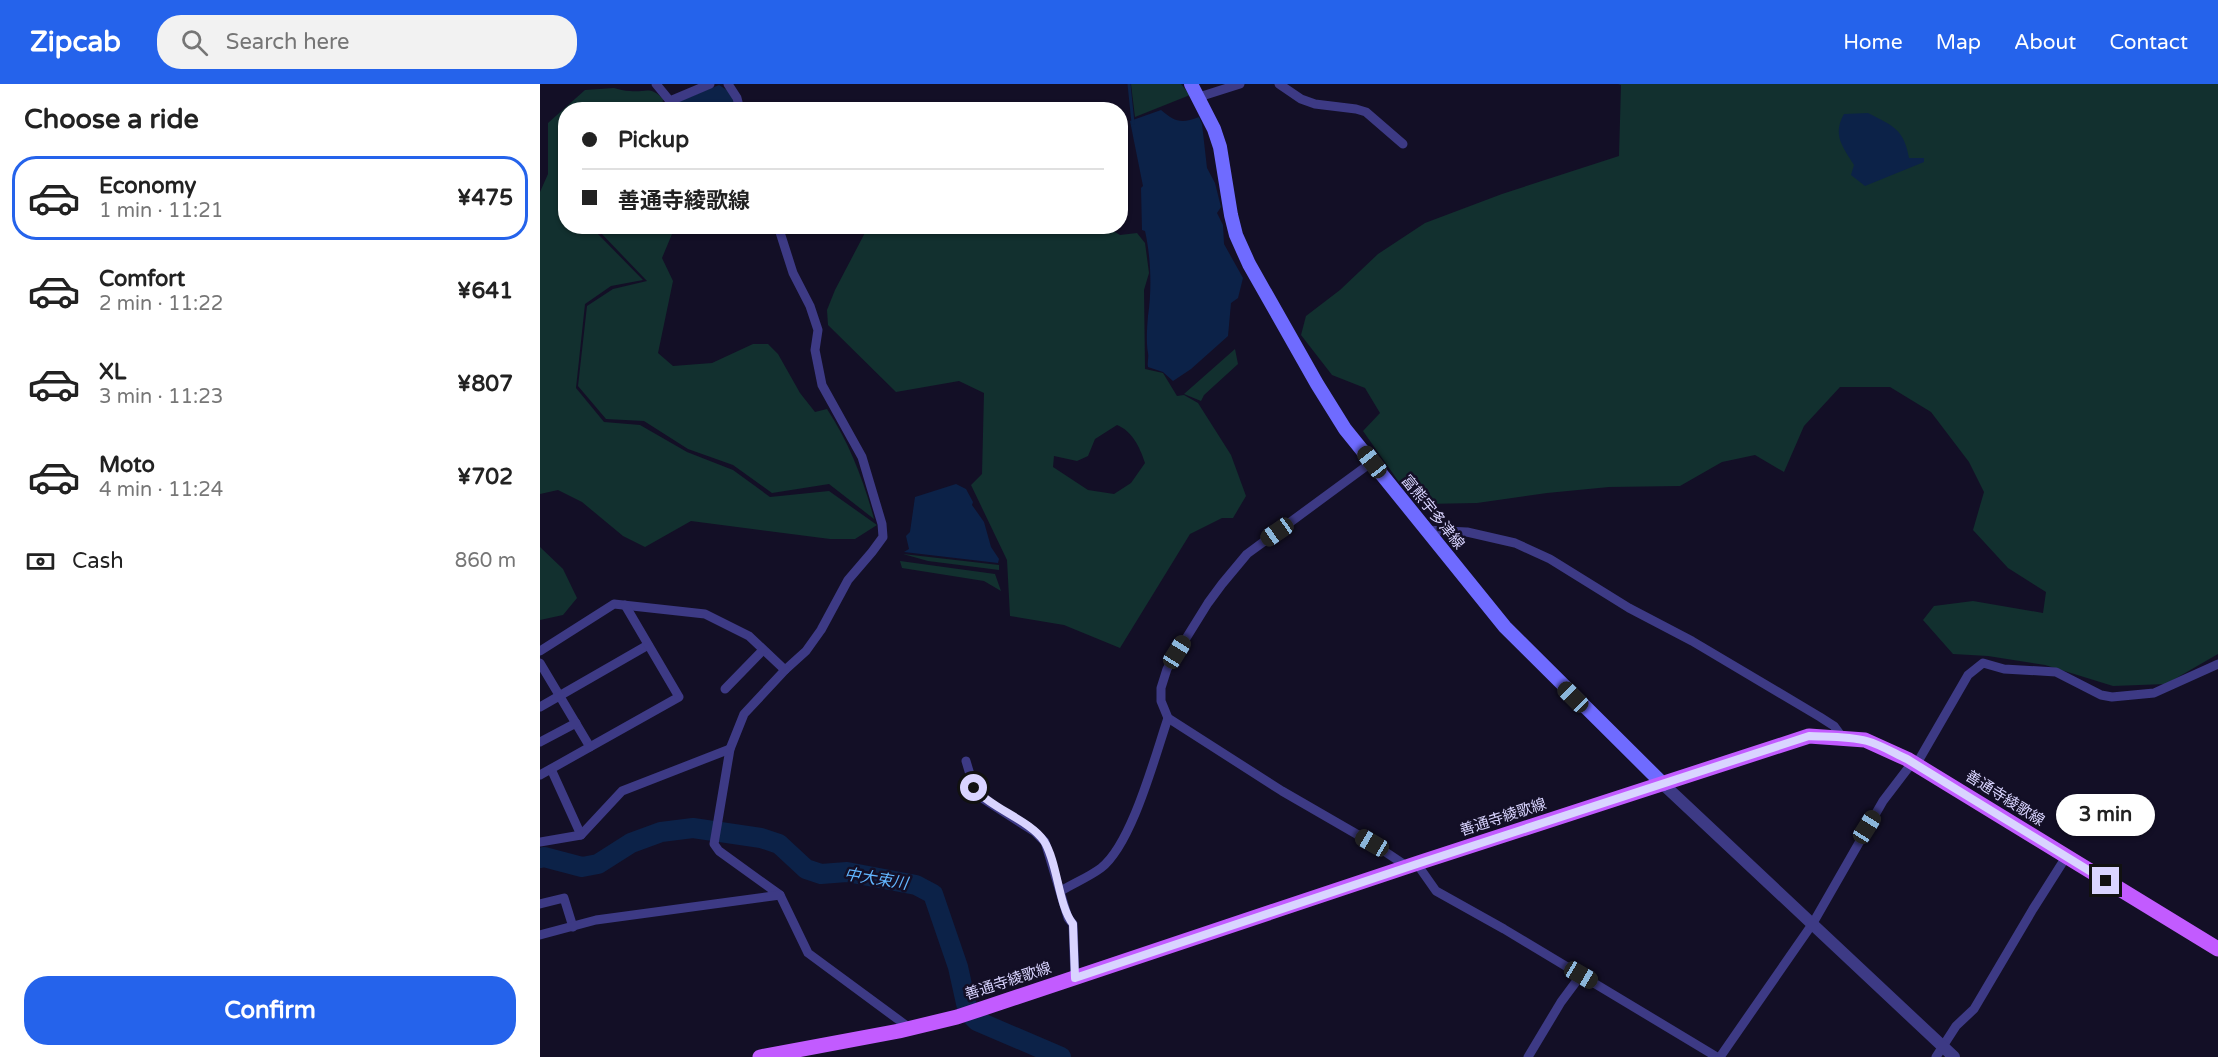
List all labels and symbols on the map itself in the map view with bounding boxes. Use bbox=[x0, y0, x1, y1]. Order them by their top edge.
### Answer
car bbox=[1354, 442, 1390, 482]
street label: 富熊宇多津線 bbox=[1398, 471, 1468, 553]
car bbox=[1257, 514, 1297, 550]
car bbox=[1160, 632, 1194, 672]
car bbox=[1554, 678, 1592, 716]
street label: 善通寺綾歌線 bbox=[1962, 767, 2048, 829]
route start bbox=[960, 774, 987, 801]
callout: 3 min bbox=[2056, 794, 2156, 836]
street label: 善通寺綾歌線 bbox=[1457, 795, 1549, 839]
car bbox=[1850, 807, 1884, 847]
car bbox=[1352, 826, 1392, 860]
water label: 中大束川 bbox=[843, 864, 911, 894]
route end bbox=[2092, 867, 2119, 894]
car bbox=[1561, 958, 1601, 992]
street label: 善通寺綾歌線 bbox=[962, 959, 1054, 1003]

